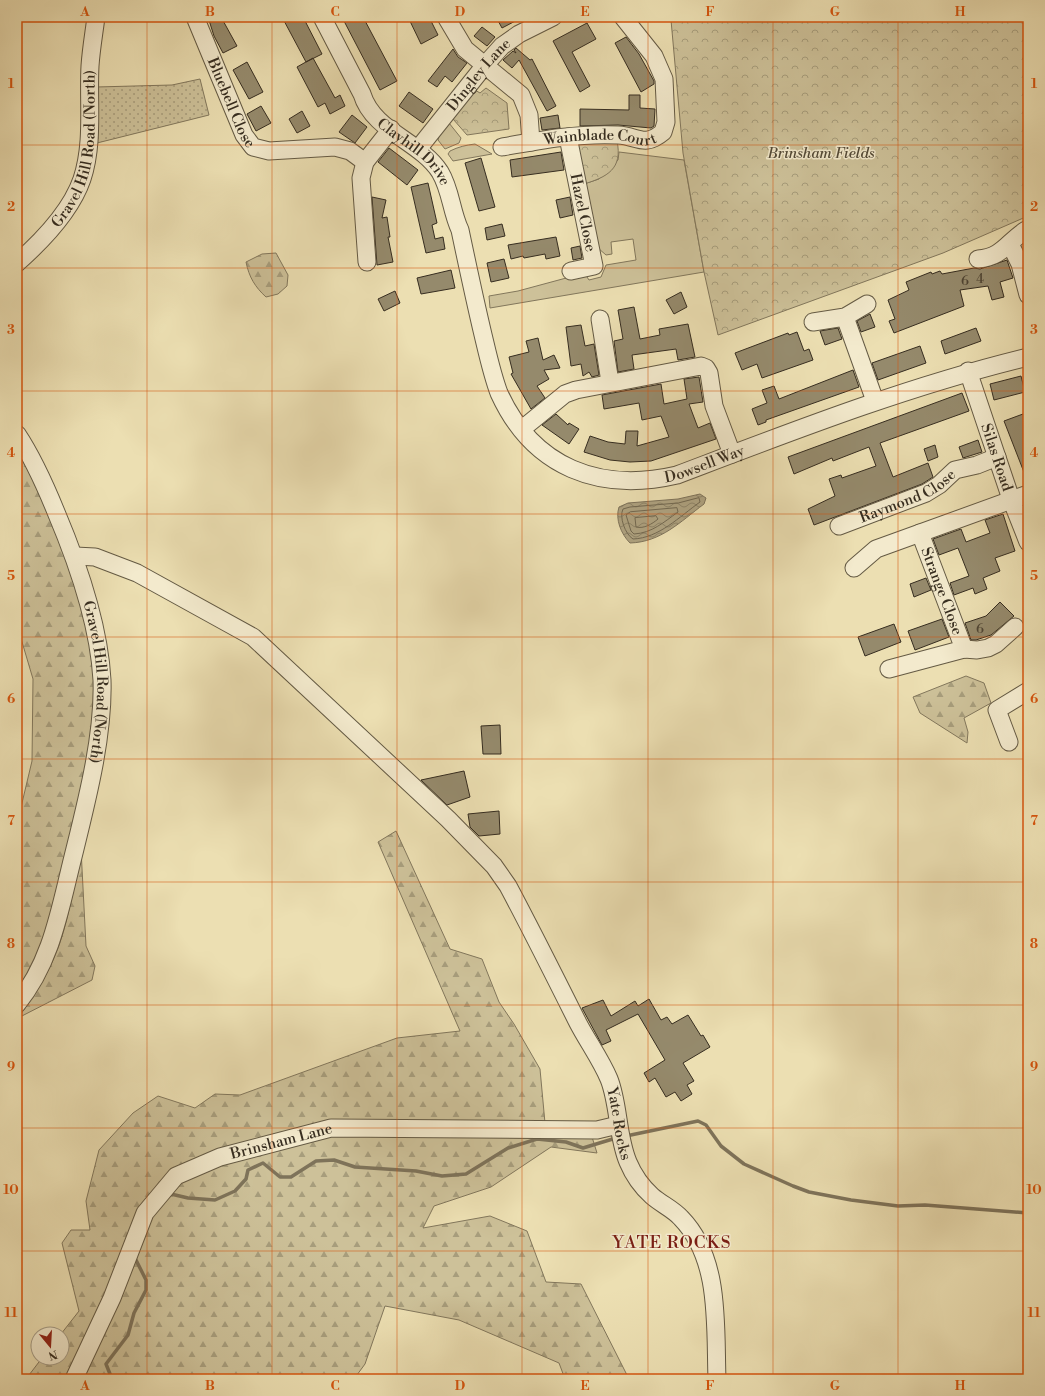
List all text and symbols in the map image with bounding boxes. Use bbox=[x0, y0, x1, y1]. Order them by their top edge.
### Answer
text: A bbox=[79, 4, 90, 20]
text: B bbox=[205, 4, 215, 20]
text: C bbox=[330, 4, 340, 20]
text: D bbox=[455, 4, 465, 20]
text: E bbox=[580, 4, 590, 20]
text: F bbox=[705, 4, 715, 20]
text: G bbox=[830, 4, 841, 20]
text: H bbox=[955, 4, 966, 20]
street label: Dingley Lane bbox=[443, 34, 514, 115]
street label: Bluebell Close bbox=[203, 54, 259, 152]
street label: Gravel Hill Road (North) bbox=[47, 70, 100, 232]
text: 1 bbox=[8, 76, 15, 92]
text: 1 bbox=[1031, 76, 1038, 92]
street label: Clayhill Drive bbox=[373, 114, 454, 189]
street label: Wainblade Court bbox=[541, 126, 660, 150]
park label: Brinsham Fields bbox=[766, 144, 875, 163]
street label: Hazel Close bbox=[566, 172, 600, 253]
text: 2 bbox=[7, 199, 15, 215]
text: 2 bbox=[1030, 199, 1038, 215]
house number: 4 bbox=[976, 271, 984, 287]
house number: 6 bbox=[961, 273, 969, 289]
text: 3 bbox=[7, 322, 15, 338]
text: 3 bbox=[1030, 322, 1038, 338]
street label: Silas Road bbox=[976, 421, 1017, 494]
street label: Dowsell Way bbox=[663, 441, 748, 487]
text: 4 bbox=[7, 445, 16, 461]
text: 4 bbox=[1030, 445, 1039, 461]
street label: Raymond Close bbox=[857, 465, 960, 527]
street label: Strange Close bbox=[916, 545, 967, 638]
text: 5 bbox=[7, 568, 15, 584]
text: 5 bbox=[1030, 568, 1038, 584]
street label: Gravel Hill Road (North) bbox=[78, 599, 111, 765]
house number: 6 bbox=[976, 621, 984, 637]
text: 6 bbox=[7, 691, 15, 707]
text: 6 bbox=[1030, 691, 1038, 707]
text: 7 bbox=[7, 813, 15, 829]
text: 7 bbox=[1030, 813, 1038, 829]
text: 8 bbox=[7, 936, 15, 952]
text: 8 bbox=[1030, 936, 1038, 952]
text: 9 bbox=[7, 1059, 15, 1075]
text: 9 bbox=[1030, 1059, 1038, 1075]
street label: Yate Rocks bbox=[602, 1084, 635, 1163]
street label: Brinsham Lane bbox=[227, 1119, 334, 1164]
text: 10 bbox=[3, 1182, 19, 1198]
text: 10 bbox=[1026, 1182, 1042, 1198]
district label: YATE ROCKS bbox=[611, 1232, 732, 1254]
text: 11 bbox=[5, 1305, 18, 1321]
text: 11 bbox=[1028, 1305, 1041, 1321]
north arrow bbox=[30, 1326, 70, 1366]
text: N bbox=[46, 1347, 59, 1363]
text: A bbox=[79, 1378, 90, 1394]
text: B bbox=[205, 1378, 215, 1394]
text: C bbox=[330, 1378, 340, 1394]
text: D bbox=[455, 1378, 465, 1394]
text: E bbox=[580, 1378, 590, 1394]
text: F bbox=[705, 1378, 715, 1394]
text: G bbox=[830, 1378, 841, 1394]
text: H bbox=[955, 1378, 966, 1394]

